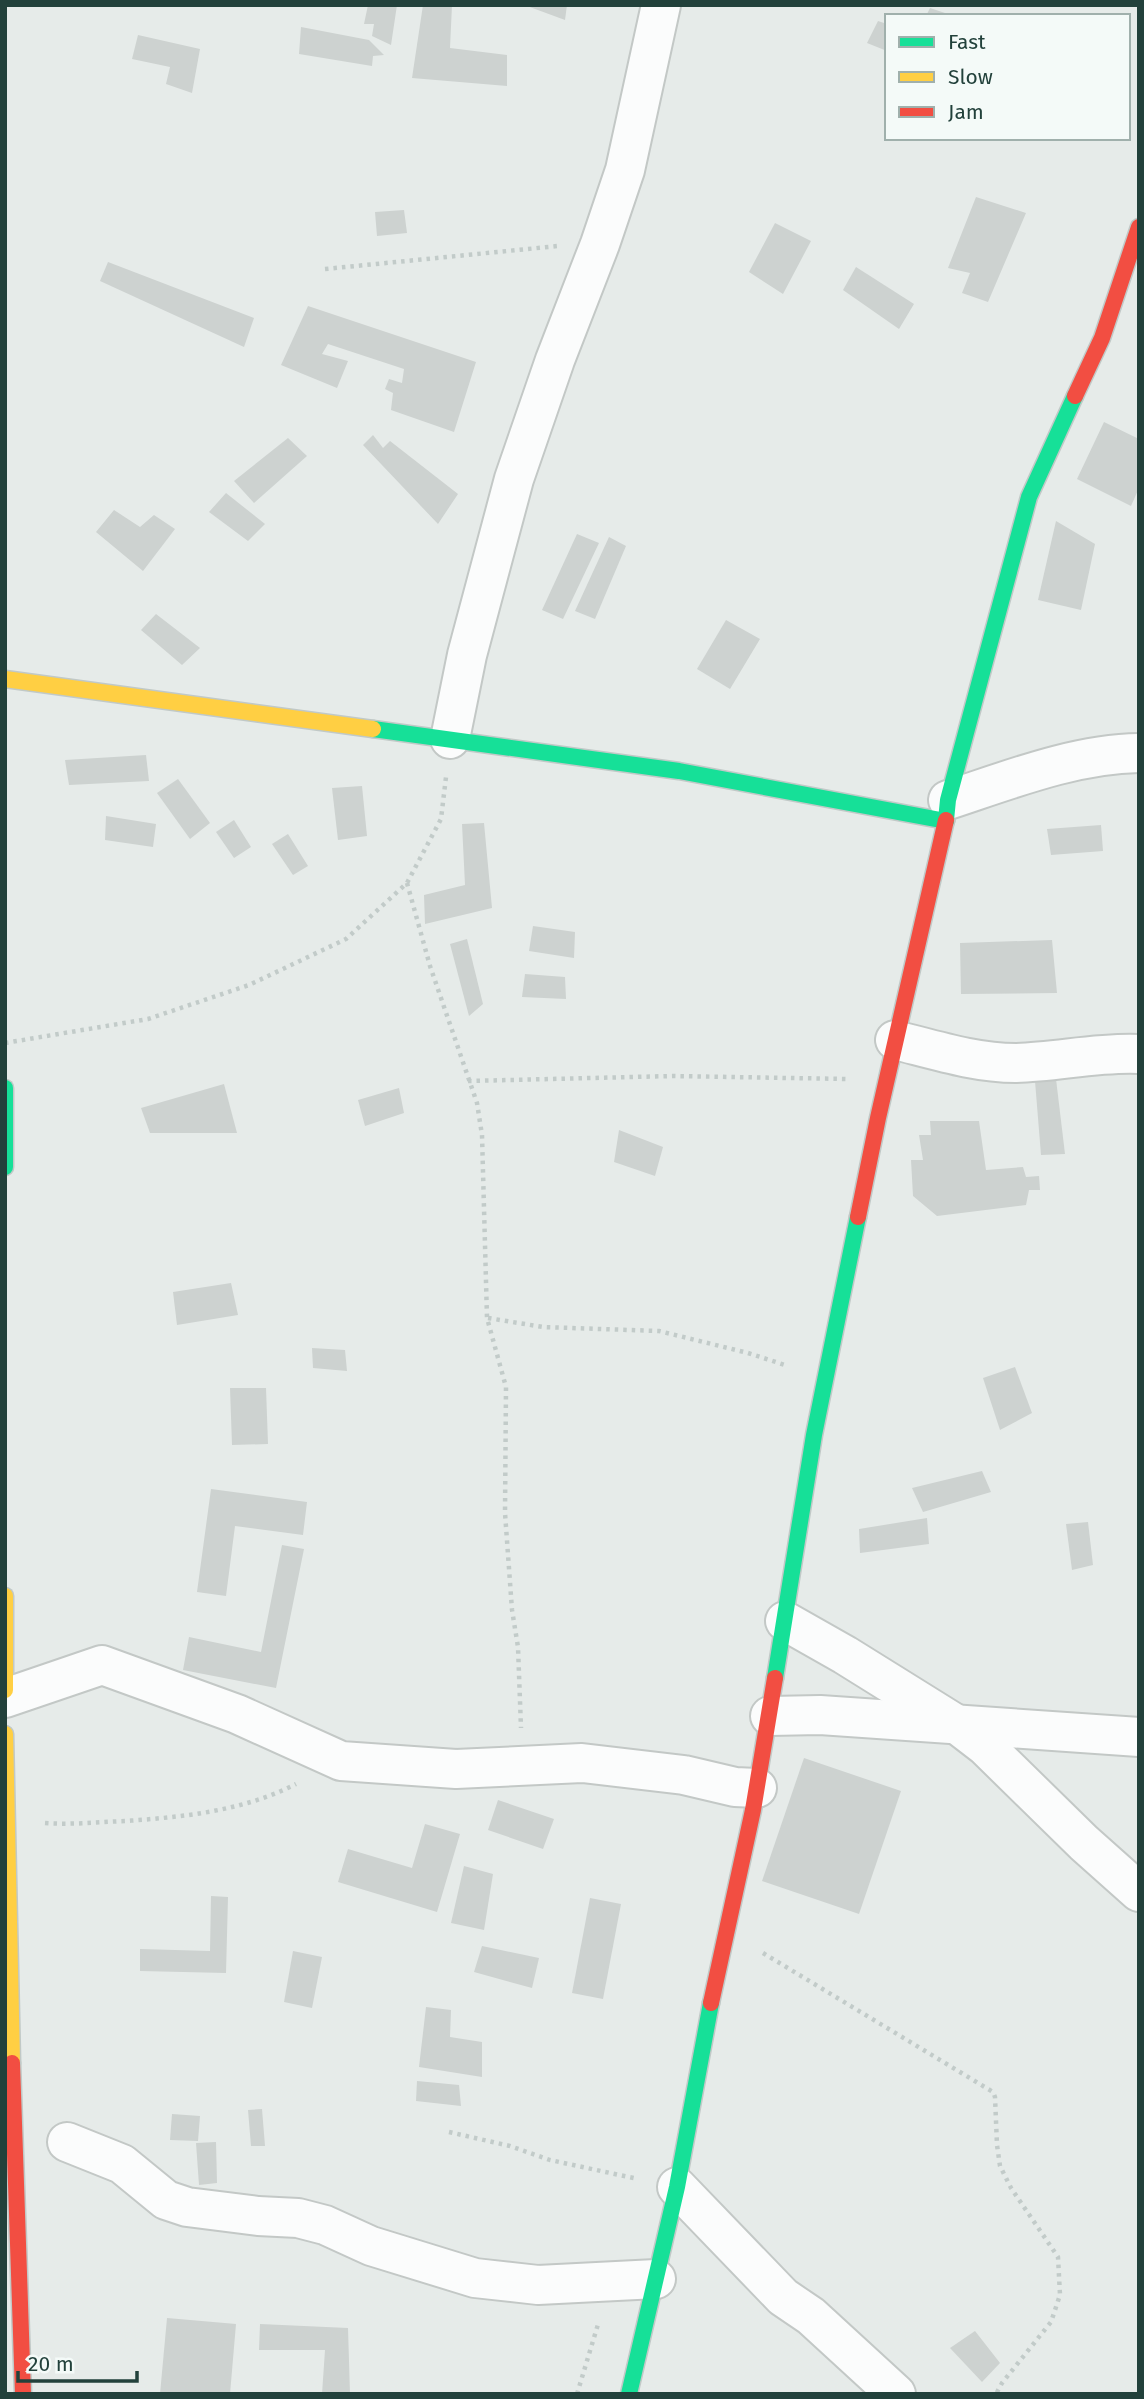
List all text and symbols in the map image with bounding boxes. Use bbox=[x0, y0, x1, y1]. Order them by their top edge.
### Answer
legend bbox=[885, 14, 1130, 140]
text: Fast bbox=[948, 29, 986, 55]
text: Slow bbox=[948, 64, 993, 90]
text: Jam bbox=[948, 99, 984, 125]
scale bar bbox=[18, 2340, 136, 2384]
text: 20 m bbox=[28, 2351, 74, 2377]

